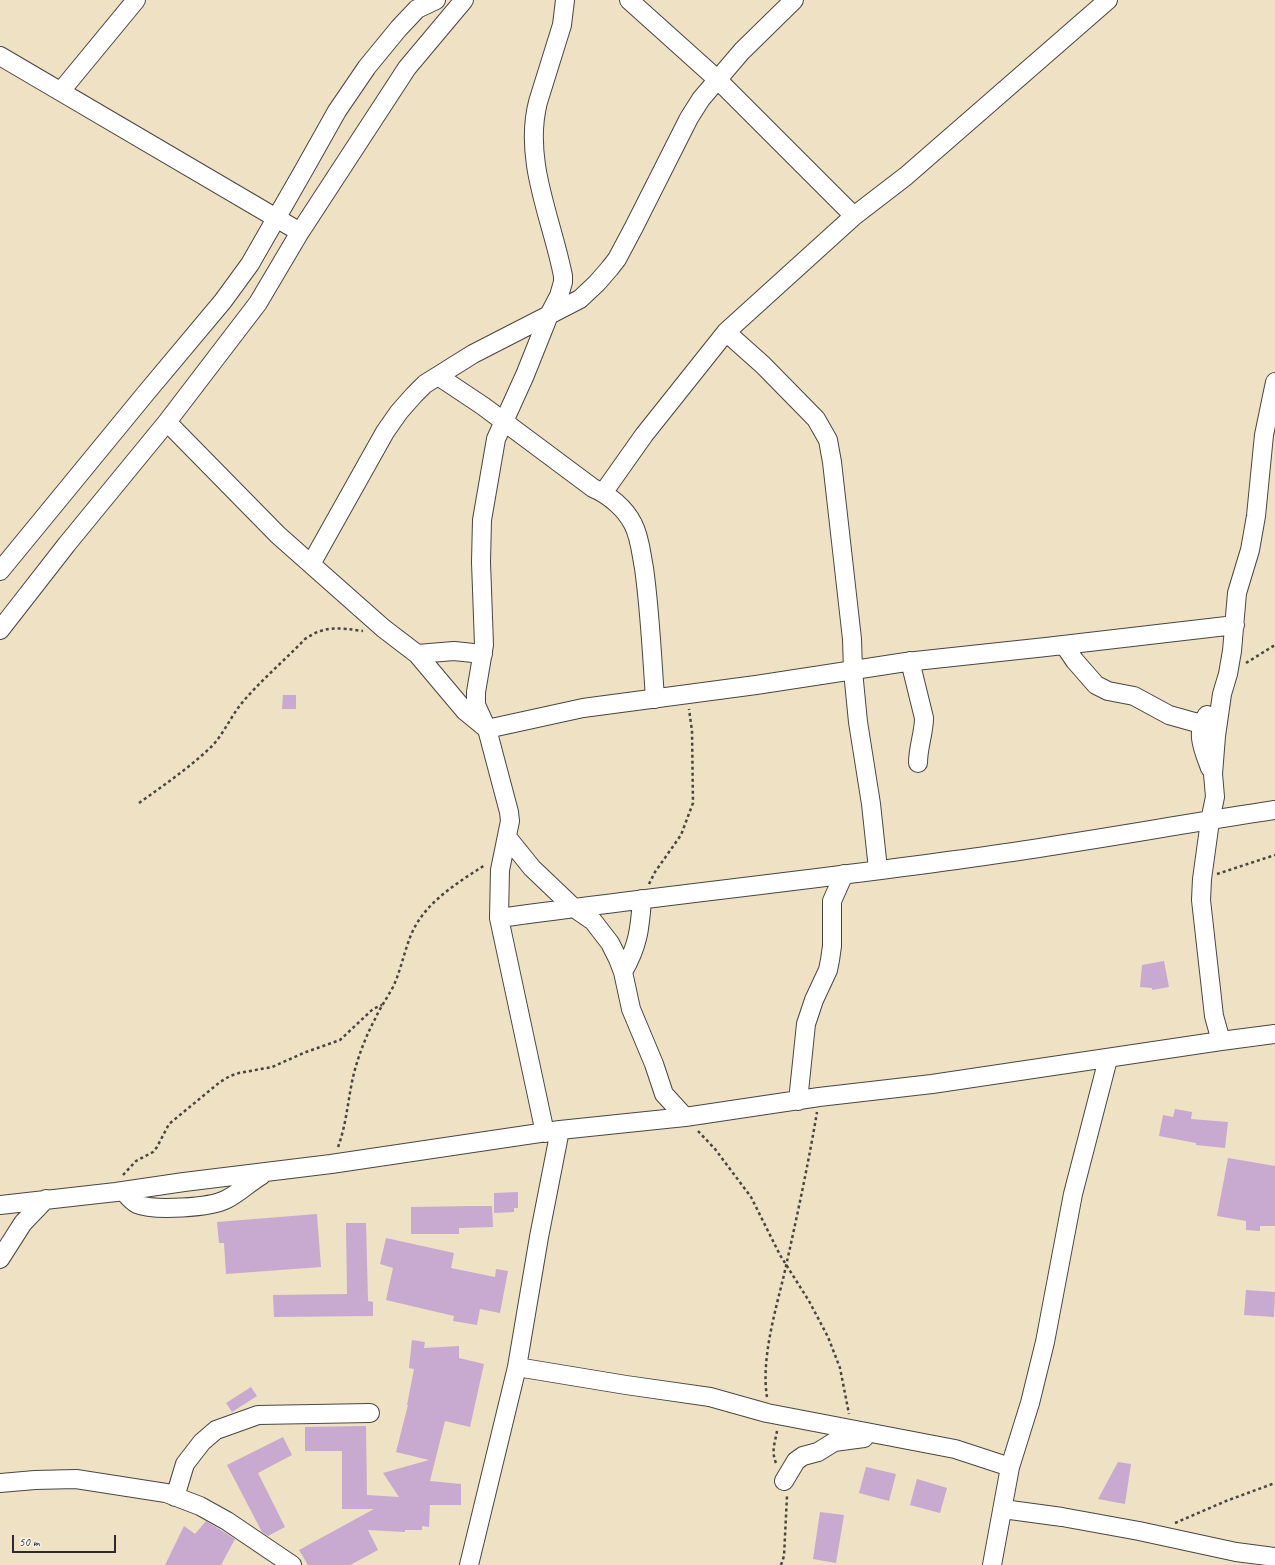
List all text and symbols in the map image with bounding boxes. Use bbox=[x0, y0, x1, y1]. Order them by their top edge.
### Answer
scale bar bbox=[14, 1527, 118, 1553]
text: 50 m bbox=[19, 1534, 39, 1550]

